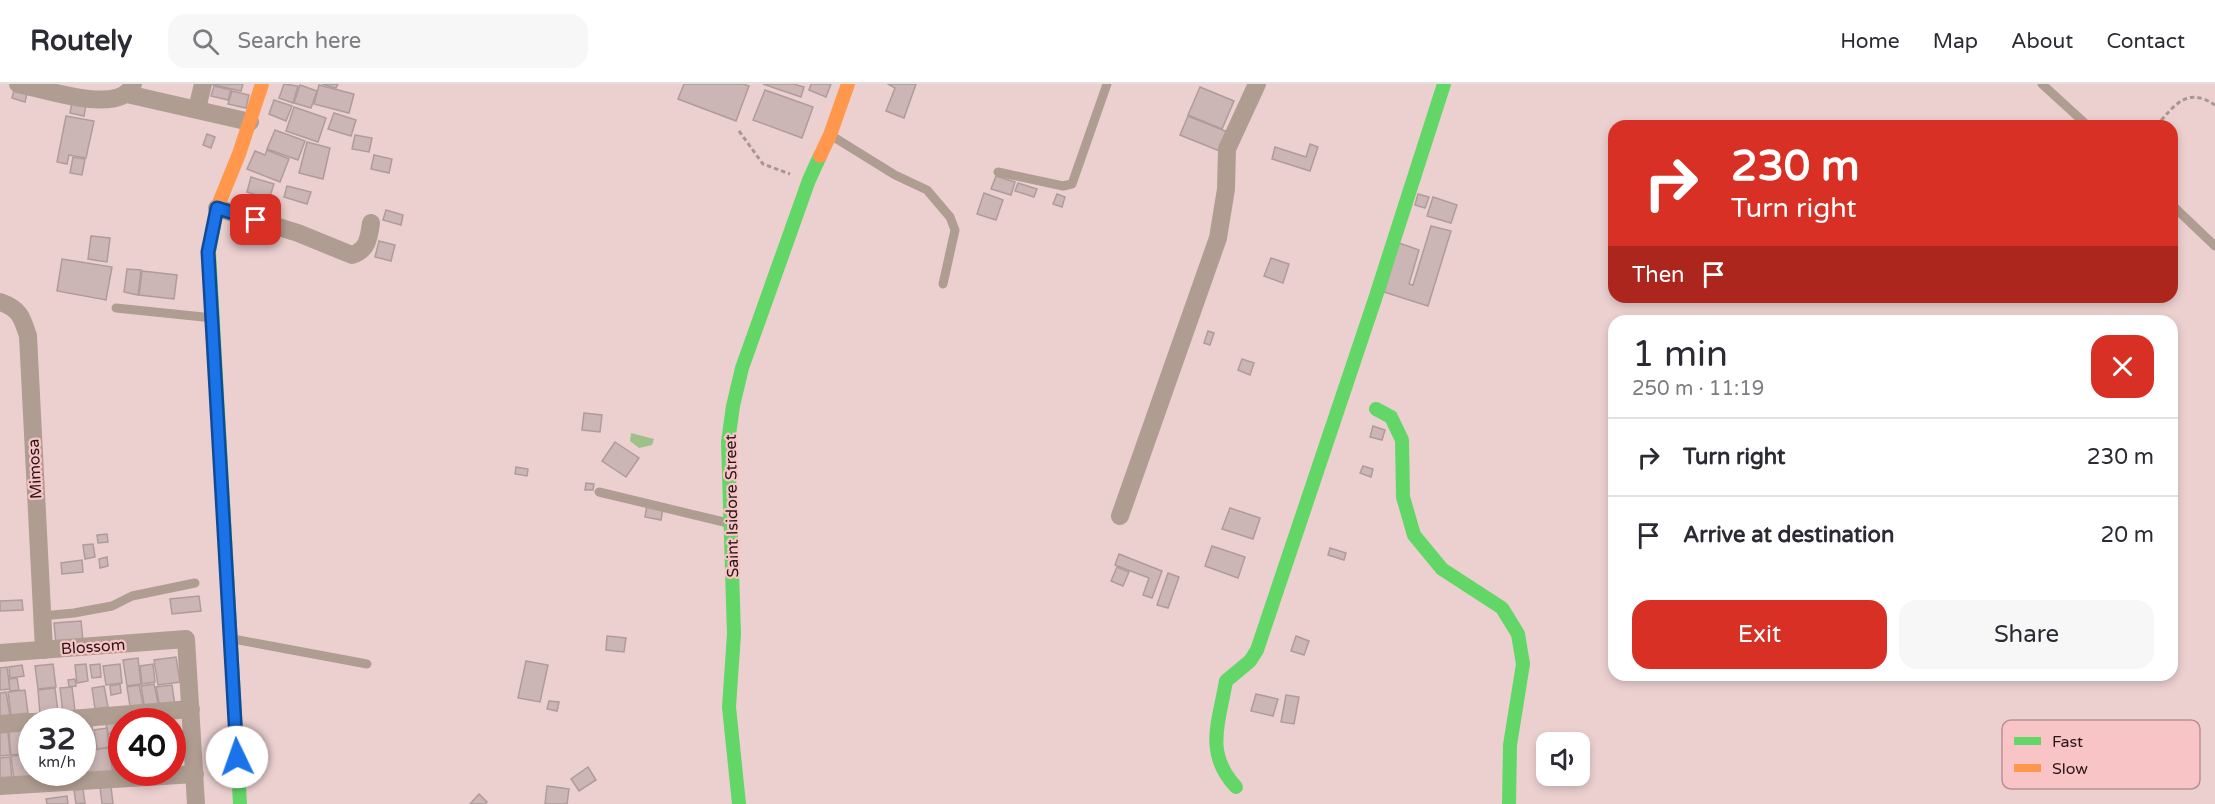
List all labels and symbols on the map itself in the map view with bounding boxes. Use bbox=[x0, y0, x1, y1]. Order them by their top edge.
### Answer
pin bbox=[230, 194, 281, 245]
street label: Saint Isidore Street bbox=[721, 434, 743, 578]
street label: Mimosa bbox=[23, 438, 47, 500]
street label: Blossom bbox=[60, 635, 126, 659]
speed limit sign: 40 bbox=[108, 708, 186, 786]
legend bbox=[2002, 720, 2200, 789]
position arrow bbox=[205, 725, 269, 789]
text: Fast bbox=[2052, 732, 2083, 752]
text: Slow bbox=[2052, 759, 2088, 779]

